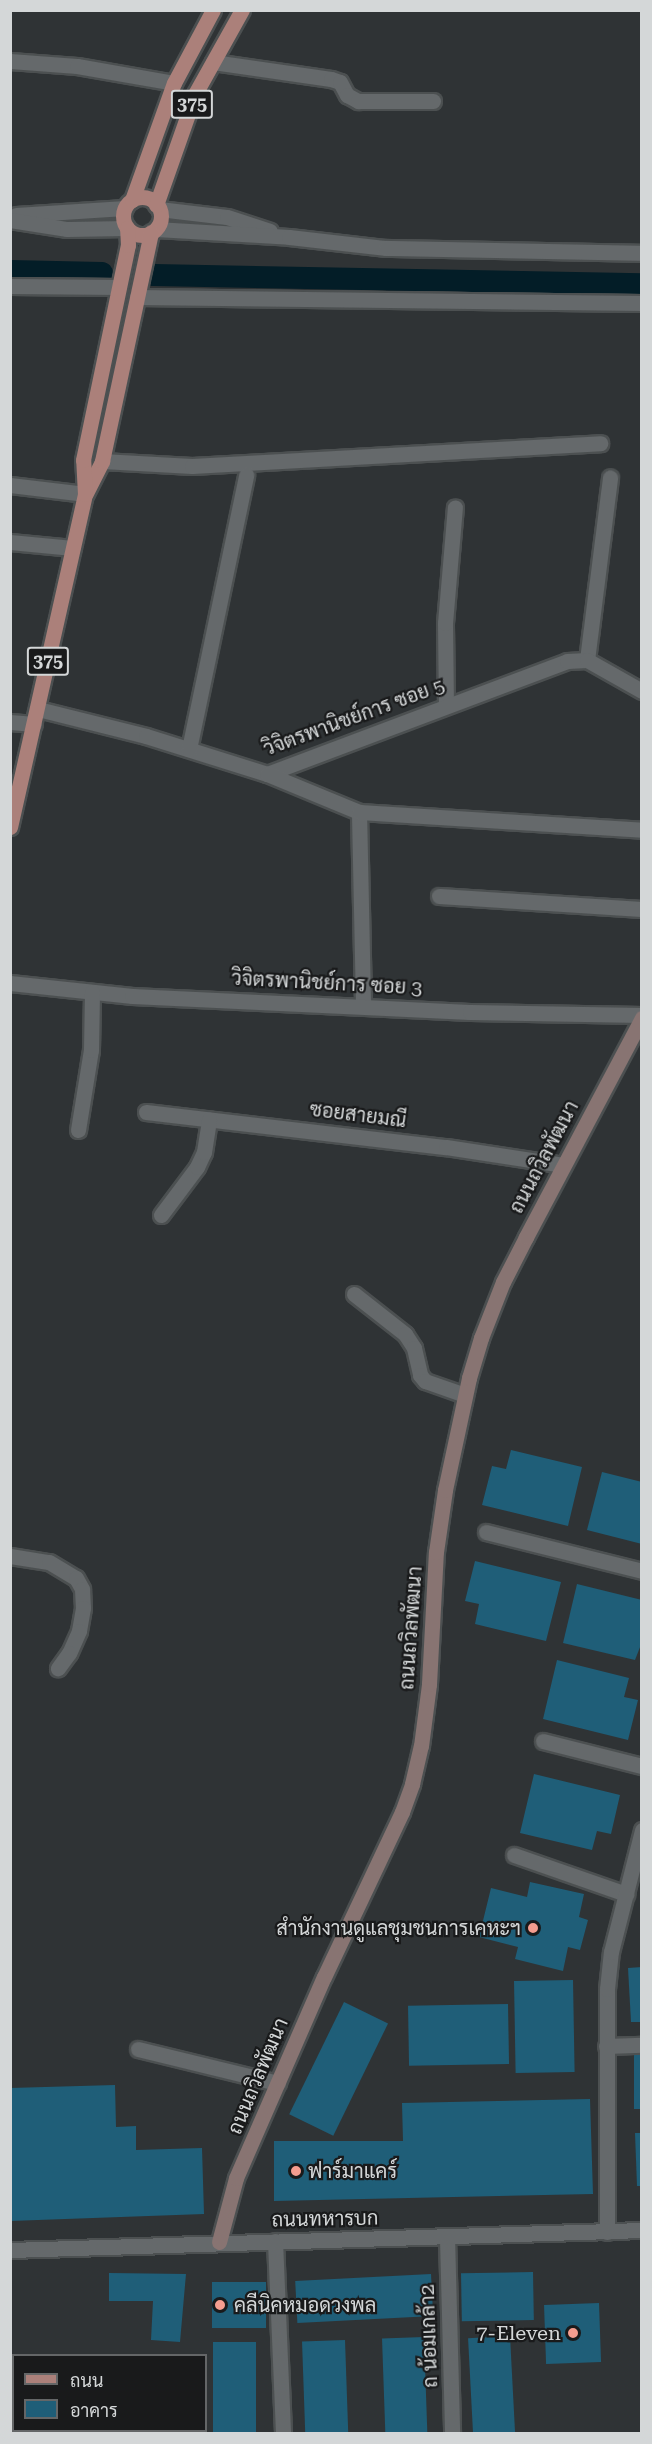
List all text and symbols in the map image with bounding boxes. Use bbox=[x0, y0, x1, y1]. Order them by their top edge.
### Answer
road number: 375 bbox=[170, 89, 214, 119]
road number: 375 bbox=[26, 646, 70, 676]
street label: วิจิตรพานิชย์การ ซอย 5 bbox=[260, 673, 448, 761]
street label: วิจิตรพานิชย์การ ซอย 3 bbox=[231, 966, 423, 1000]
street label: ซอยสายมณี bbox=[308, 1097, 408, 1133]
street label: ถนนถวิลพัฒนา bbox=[504, 1097, 584, 1217]
street label: ถนนถวิลพัฒนา bbox=[395, 1565, 427, 1691]
place label: สำนักงานดูแลชุมชนการเคหะฯ bbox=[276, 1916, 521, 1940]
marker: สำนักงานดูแลชุมชนการเคหะฯ bbox=[526, 1921, 540, 1935]
street label: ถนนถวิลพัฒนา bbox=[223, 2014, 293, 2138]
place label: ฟาร์มาแคร์ bbox=[308, 2159, 397, 2183]
marker: ฟาร์มาแคร์ bbox=[289, 2164, 303, 2178]
street label: ถนนทหารบก bbox=[271, 2206, 379, 2232]
street label: ถ น้อมเกล้า2 bbox=[415, 2284, 443, 2388]
place label: คลีนิคหมอดวงพล bbox=[234, 2293, 376, 2317]
marker: คลีนิคหมอดวงพล bbox=[211, 2296, 229, 2314]
place label: 7-Eleven bbox=[476, 2321, 561, 2345]
marker: 7-Eleven bbox=[566, 2326, 580, 2340]
legend bbox=[12, 2354, 207, 2432]
text: ถนน bbox=[70, 2370, 103, 2391]
text: อาคาร bbox=[70, 2400, 118, 2421]

